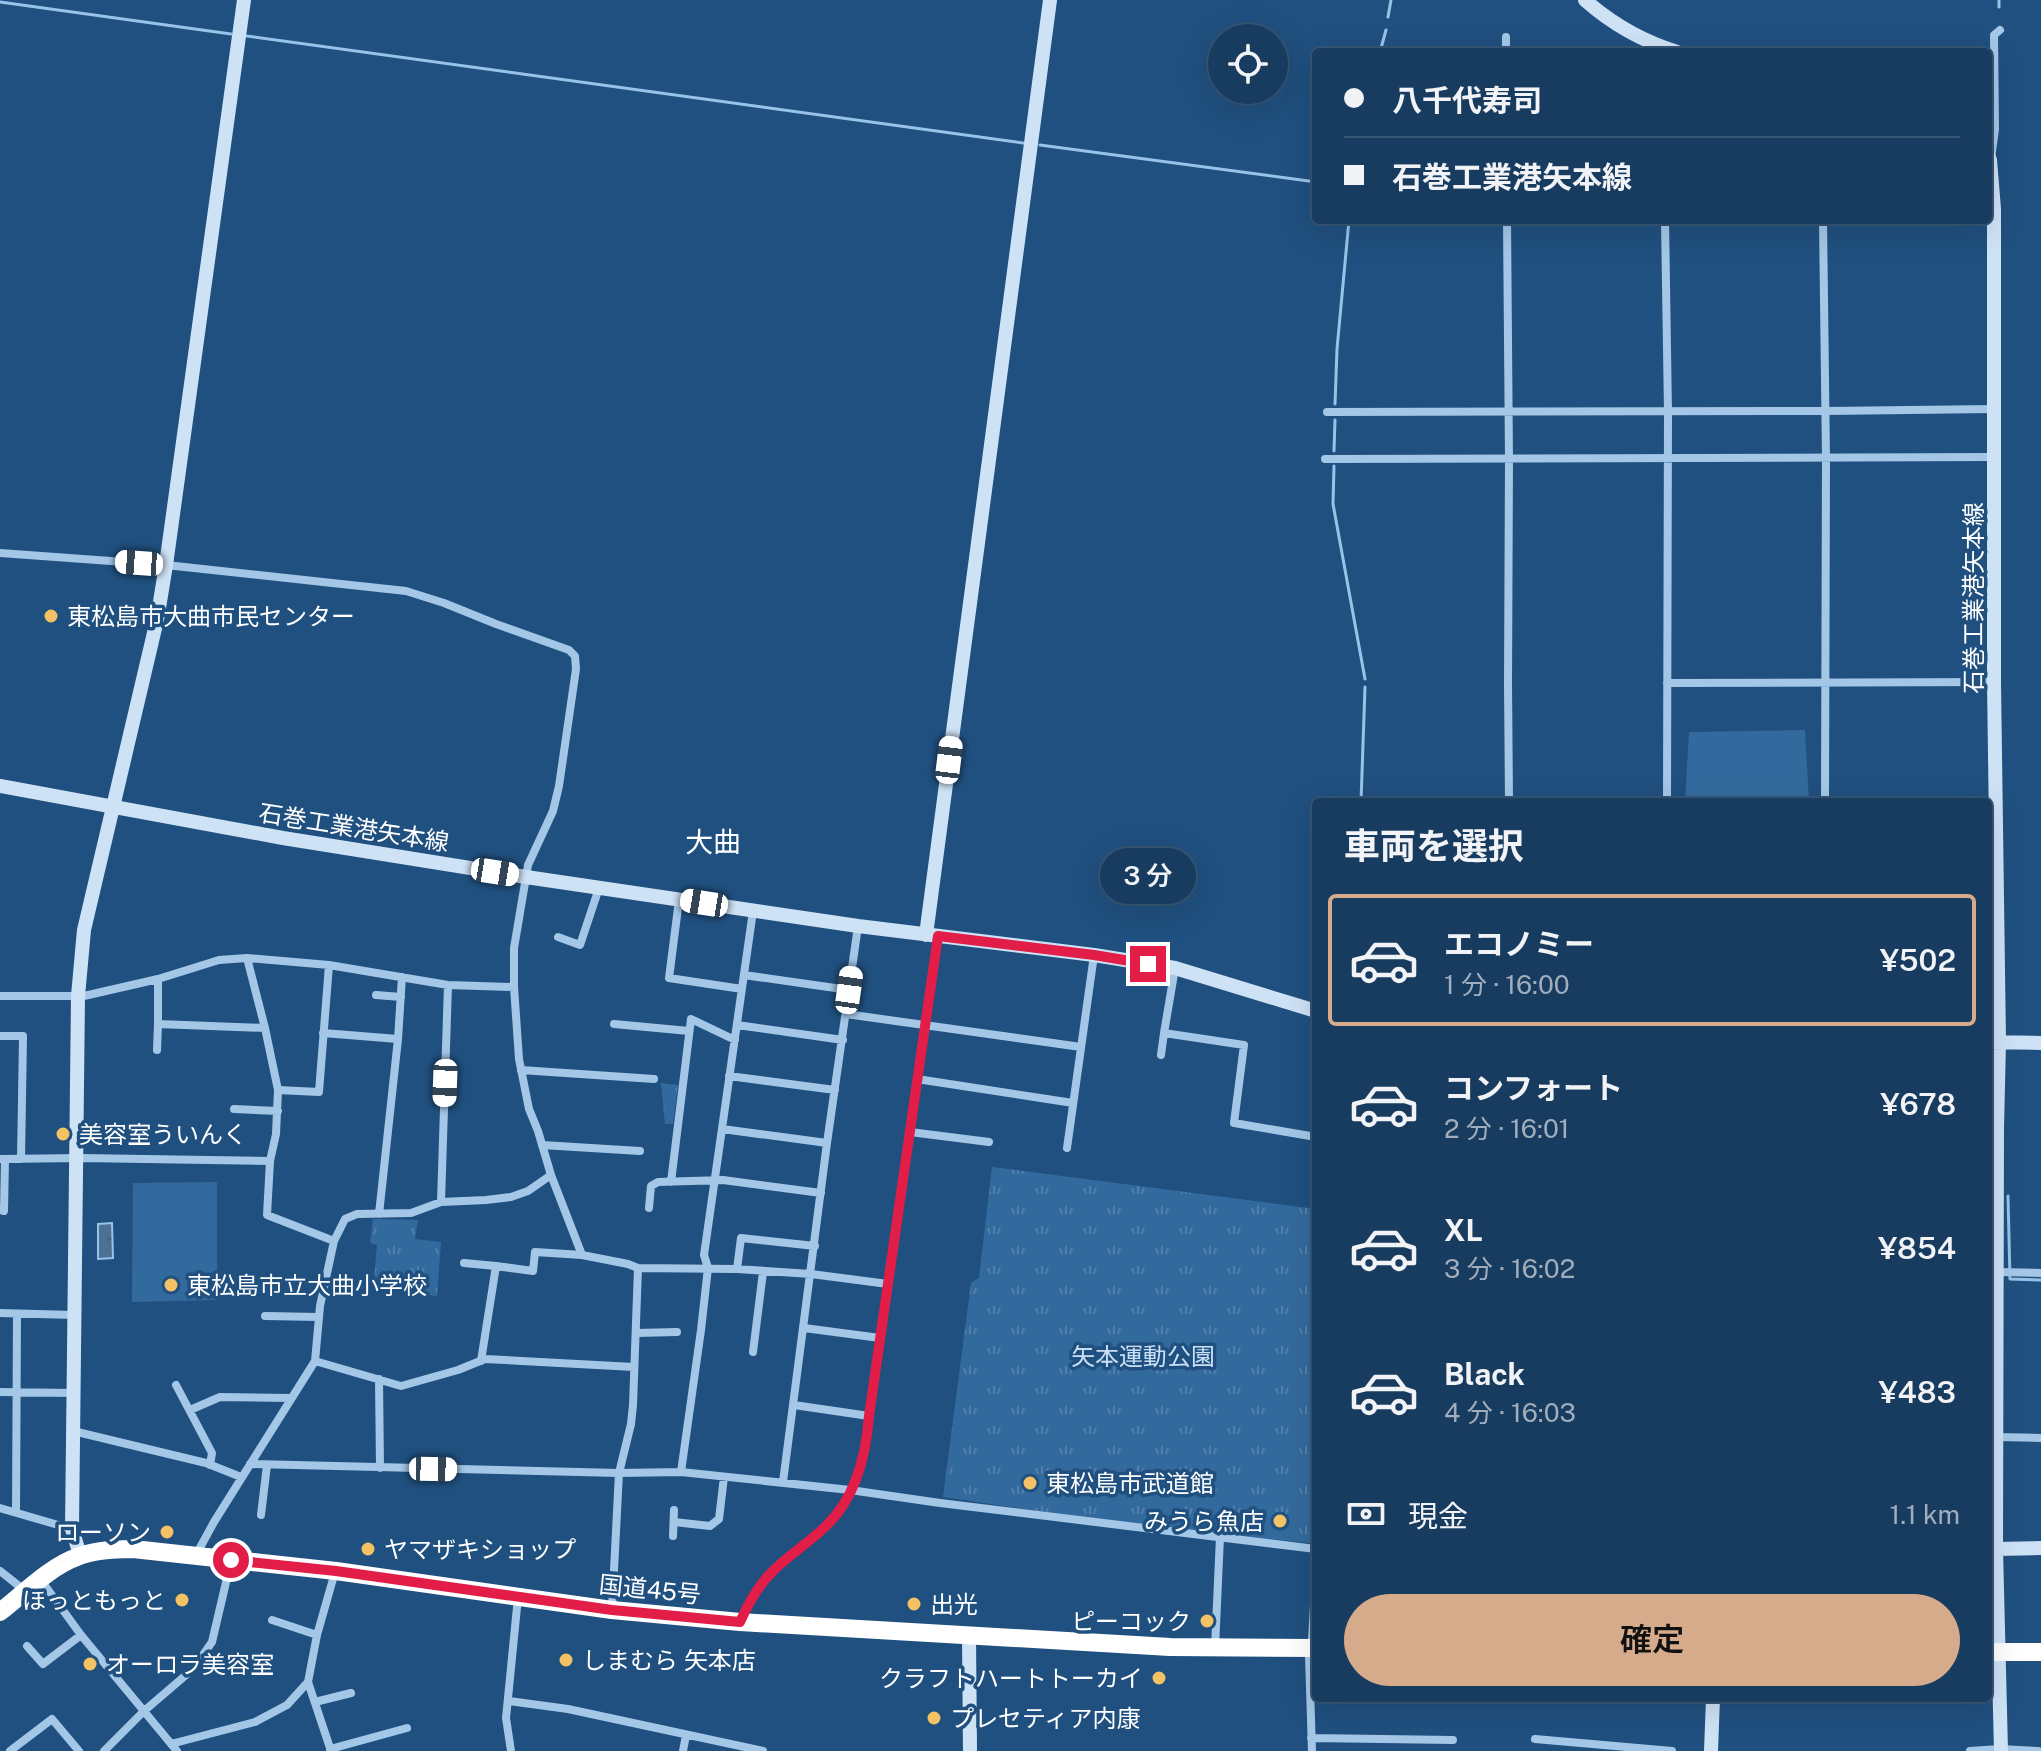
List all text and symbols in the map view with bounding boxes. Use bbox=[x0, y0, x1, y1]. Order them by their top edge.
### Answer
map controls bbox=[1208, 24, 1288, 104]
button: locate bbox=[1208, 24, 1288, 104]
text: 八千代寿司 bbox=[1392, 82, 1542, 118]
text: 石巻工業港矢本線 bbox=[1392, 159, 1632, 195]
street label: 石巻工業港矢本線 bbox=[1959, 502, 1987, 694]
car bbox=[114, 549, 164, 577]
place label: 東松島市大曲市民センター bbox=[67, 602, 355, 630]
marker: 東松島市大曲市民センター bbox=[42, 607, 60, 625]
car bbox=[934, 735, 964, 785]
street label: 石巻工業港矢本線 bbox=[257, 798, 451, 856]
district label: 大曲 bbox=[685, 825, 741, 858]
text: 車両を選択 bbox=[1344, 825, 1524, 867]
callout: 3 分 bbox=[1100, 848, 1196, 904]
car bbox=[469, 856, 521, 888]
text: 3 分 bbox=[1124, 860, 1172, 891]
car bbox=[678, 887, 730, 919]
icon: car bbox=[1348, 924, 1420, 996]
text: エコノミー bbox=[1444, 926, 1594, 962]
text: ¥502 bbox=[1880, 942, 1956, 978]
route end bbox=[1130, 946, 1166, 982]
car bbox=[834, 965, 864, 1015]
text: 1 分 · 16:00 bbox=[1444, 969, 1570, 1000]
car bbox=[432, 1059, 458, 1107]
icon: car bbox=[1348, 1068, 1420, 1140]
text: コンフォート bbox=[1444, 1070, 1623, 1106]
text: ¥678 bbox=[1880, 1086, 1956, 1122]
text: 2 分 · 16:01 bbox=[1444, 1113, 1569, 1144]
place label: 美容室ういんく bbox=[79, 1120, 247, 1148]
marker: 美容室ういんく bbox=[54, 1125, 72, 1143]
icon: car bbox=[1348, 1212, 1420, 1284]
text: XL bbox=[1444, 1212, 1483, 1248]
text: ¥854 bbox=[1878, 1230, 1956, 1266]
text: 3 分 · 16:02 bbox=[1444, 1253, 1575, 1284]
place label: 東松島市立大曲小学校 bbox=[187, 1271, 427, 1299]
marker: 東松島市立大曲小学校 bbox=[162, 1276, 180, 1294]
park label: 矢本運動公園 bbox=[1071, 1342, 1215, 1370]
icon: car bbox=[1348, 1356, 1420, 1428]
text: Black bbox=[1444, 1356, 1525, 1392]
text: ¥483 bbox=[1878, 1374, 1956, 1410]
text: 4 分 · 16:03 bbox=[1444, 1397, 1576, 1428]
car bbox=[409, 1457, 457, 1481]
place label: 東松島市武道館 bbox=[1046, 1469, 1214, 1497]
marker: 東松島市武道館 bbox=[1021, 1474, 1039, 1492]
icon: cash bbox=[1344, 1492, 1388, 1536]
text: 現金 bbox=[1408, 1498, 1468, 1534]
text: 1.1 km bbox=[1890, 1499, 1960, 1530]
place label: みうら魚店 bbox=[1144, 1507, 1264, 1535]
marker: みうら魚店 bbox=[1271, 1512, 1289, 1530]
place label: ローソン bbox=[55, 1518, 151, 1546]
marker: ローソン bbox=[158, 1523, 176, 1541]
place label: ヤマザキショップ bbox=[384, 1535, 576, 1563]
marker: ヤマザキショップ bbox=[359, 1540, 377, 1558]
route start bbox=[213, 1542, 249, 1578]
street label: 国道45号 bbox=[598, 1570, 702, 1608]
place label: ほっともっと bbox=[22, 1586, 166, 1614]
place label: 出光 bbox=[930, 1590, 978, 1618]
marker: ほっともっと bbox=[173, 1591, 191, 1609]
button: 確定 bbox=[1344, 1594, 1960, 1686]
marker: 出光 bbox=[905, 1595, 923, 1613]
place label: ピーコック bbox=[1071, 1607, 1191, 1635]
marker: ピーコック bbox=[1198, 1612, 1216, 1630]
place label: しまむら 矢本店 bbox=[582, 1646, 756, 1674]
place label: オーロラ美容室 bbox=[106, 1650, 274, 1678]
marker: しまむら 矢本店 bbox=[557, 1651, 575, 1669]
marker: オーロラ美容室 bbox=[81, 1655, 99, 1673]
place label: クラフトハートトーカイ bbox=[879, 1664, 1143, 1692]
marker: クラフトハートトーカイ bbox=[1150, 1669, 1168, 1687]
place label: プレセティア内康 bbox=[950, 1704, 1141, 1732]
marker: プレセティア内康 bbox=[925, 1709, 943, 1727]

